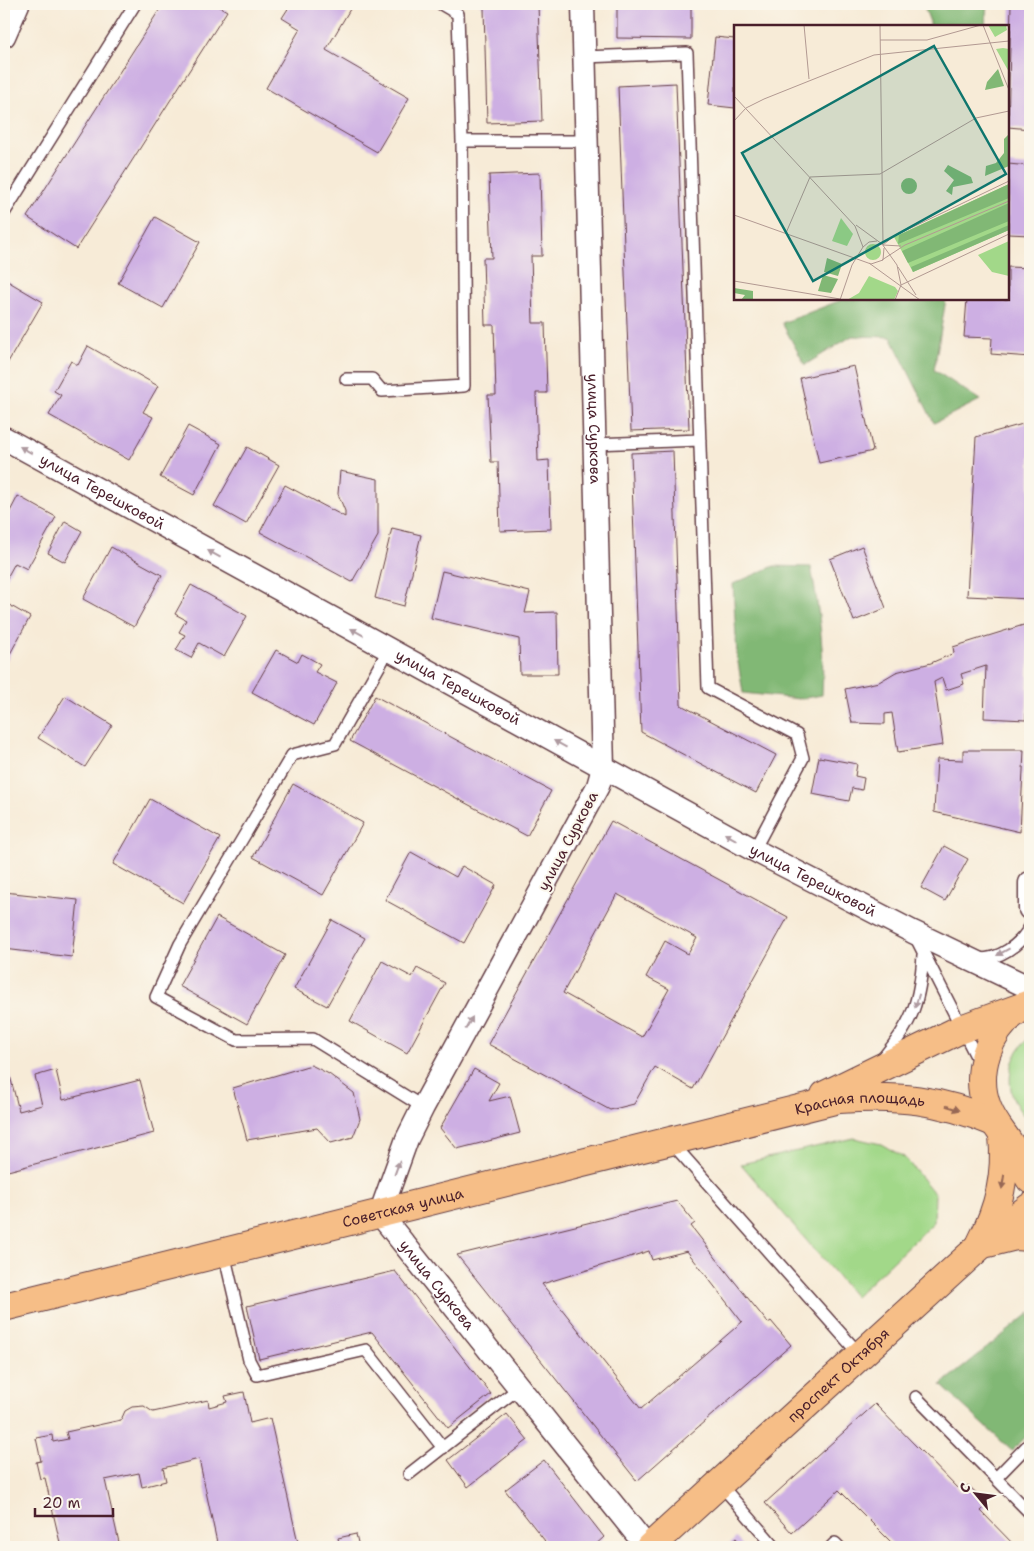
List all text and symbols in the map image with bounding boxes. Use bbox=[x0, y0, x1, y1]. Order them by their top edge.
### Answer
inset map bbox=[734, 25, 1009, 300]
street label: улица Суркова bbox=[583, 373, 606, 485]
one-way arrow bbox=[19, 446, 33, 454]
street label: улица Терешковой bbox=[36, 449, 168, 534]
one-way arrow bbox=[208, 549, 221, 558]
one-way arrow bbox=[349, 628, 364, 636]
street label: улица Терешковой bbox=[392, 645, 524, 730]
one-way arrow bbox=[553, 740, 568, 748]
street label: улица Суркова bbox=[533, 787, 603, 894]
one-way arrow bbox=[724, 833, 737, 842]
street label: улица Терешковой bbox=[746, 839, 880, 921]
one-way arrow bbox=[996, 948, 1011, 956]
one-way arrow bbox=[912, 994, 920, 1009]
one-way arrow bbox=[465, 1016, 473, 1030]
street label: Красная площадь bbox=[793, 1088, 927, 1120]
one-way arrow bbox=[946, 1104, 961, 1112]
one-way arrow bbox=[393, 1160, 401, 1175]
one-way arrow bbox=[998, 1174, 1006, 1190]
street label: Советская улица bbox=[340, 1183, 466, 1232]
street label: улица Суркова bbox=[395, 1236, 480, 1335]
street label: проспект Октября bbox=[783, 1323, 894, 1427]
north arrow bbox=[952, 1468, 1002, 1518]
text: С bbox=[955, 1480, 975, 1496]
scale bar bbox=[35, 1486, 112, 1518]
text: 20 m bbox=[42, 1493, 81, 1513]

